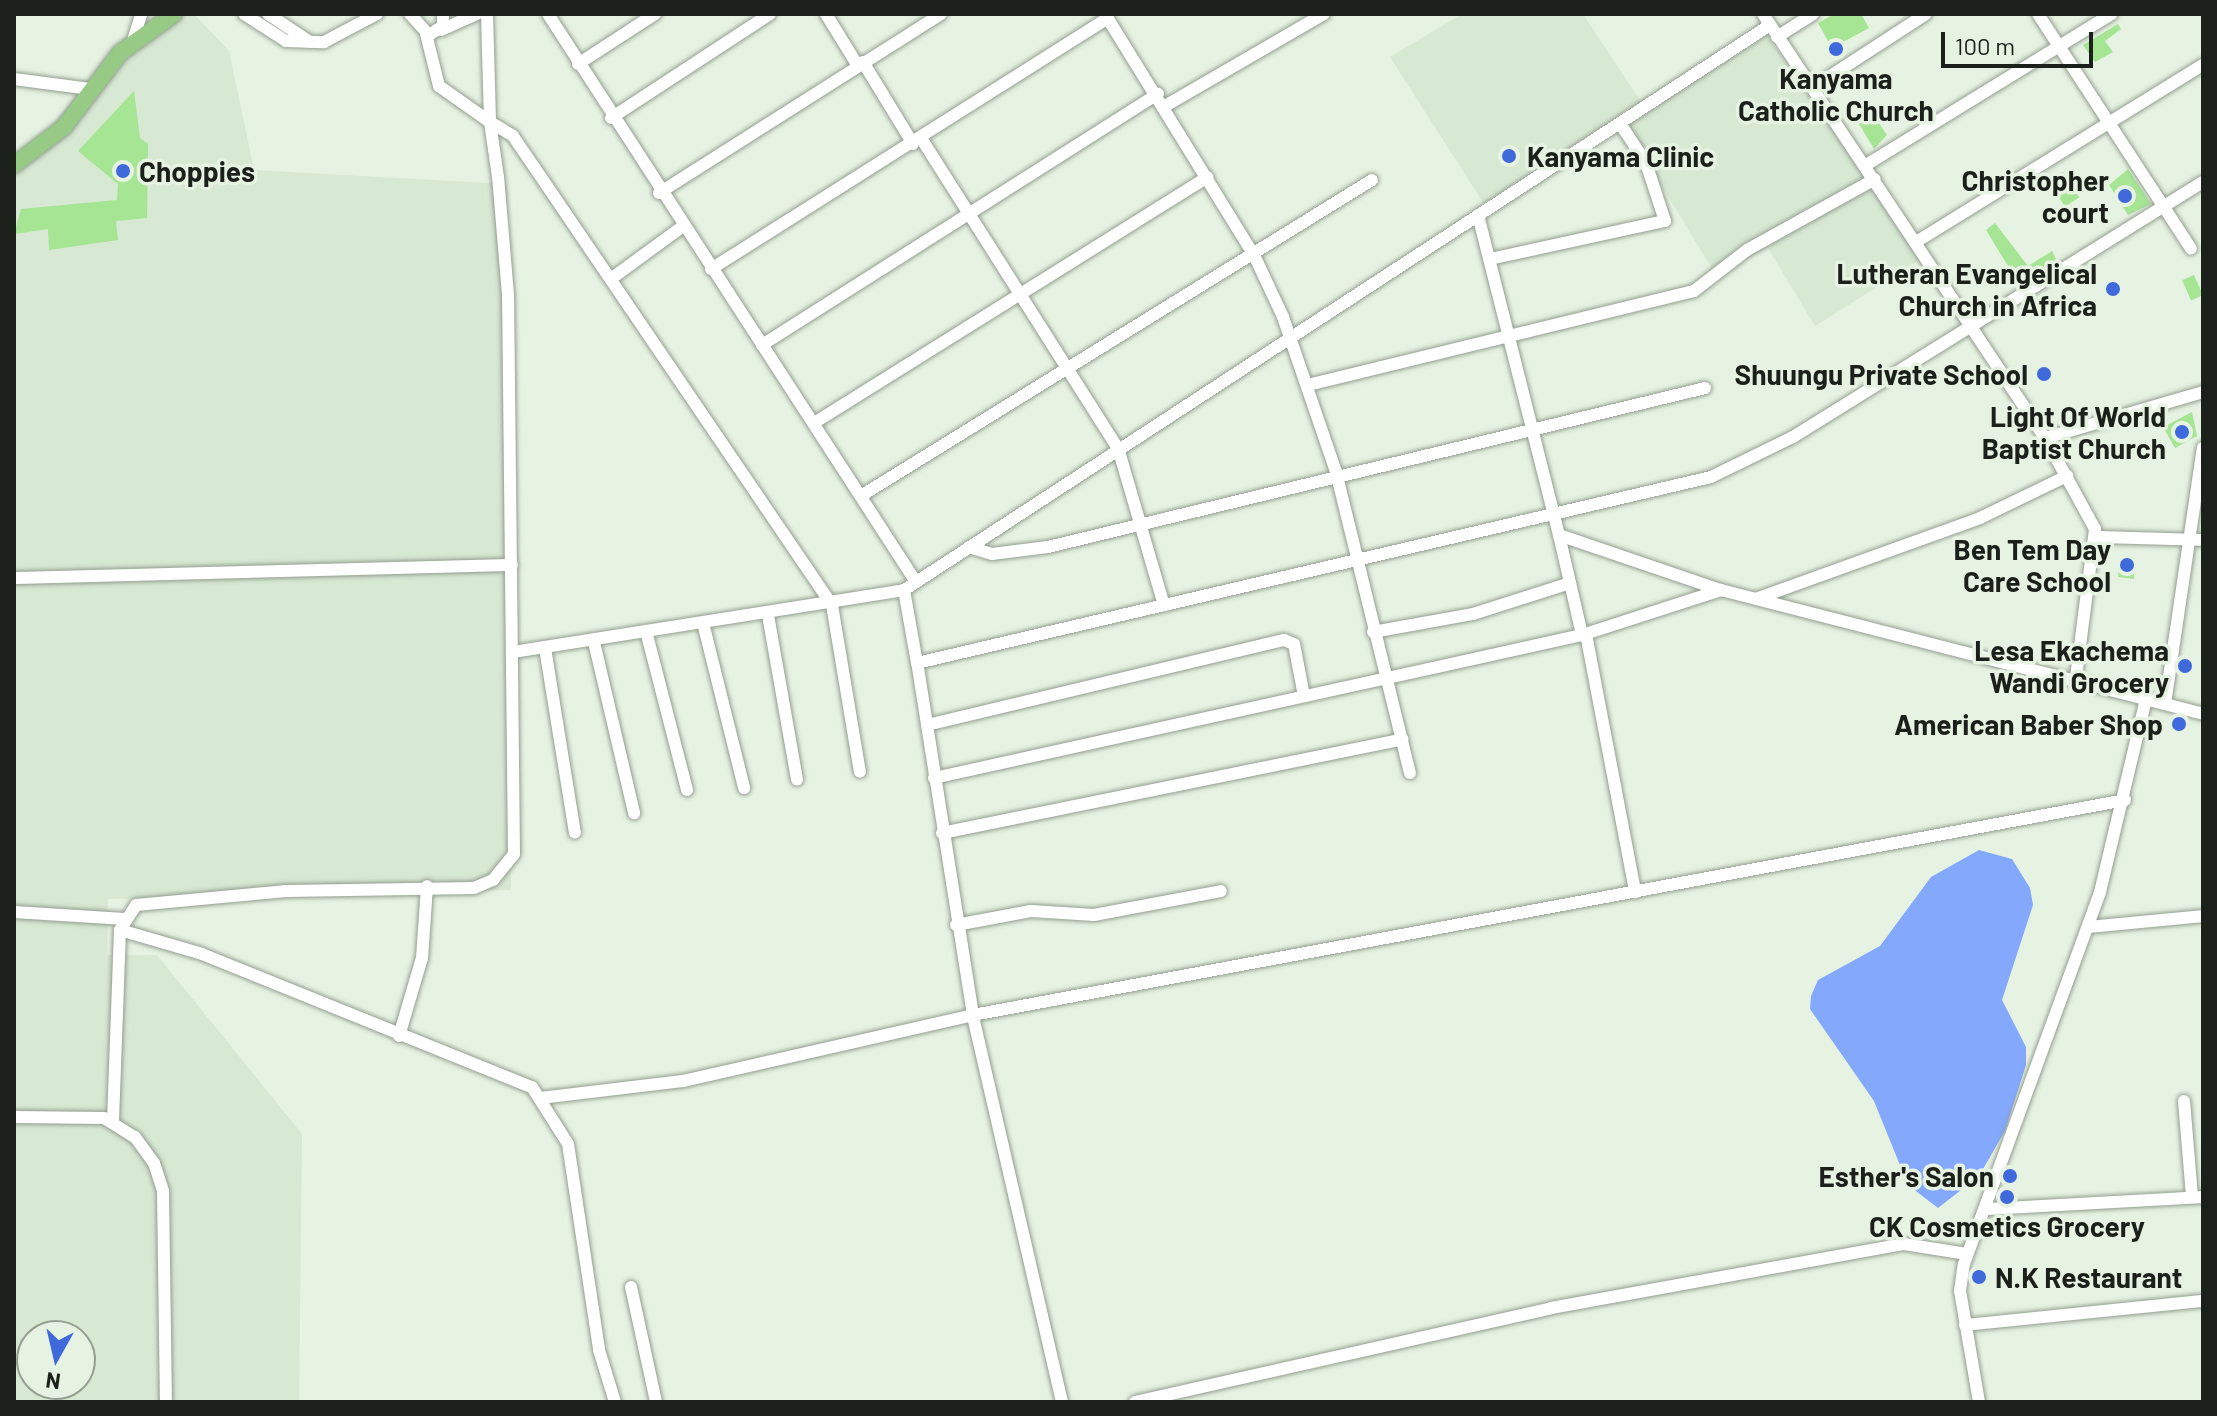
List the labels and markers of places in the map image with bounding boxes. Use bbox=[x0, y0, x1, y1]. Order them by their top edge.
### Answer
marker: Kanyama Catholic Church bbox=[1827, 40, 1845, 58]
place label: Kanyama Catholic Church bbox=[1738, 61, 1934, 127]
place label: Kanyama Clinic bbox=[1527, 139, 1714, 173]
marker: Kanyama Clinic bbox=[1498, 145, 1520, 167]
place label: Choppies bbox=[139, 154, 255, 188]
marker: Choppies bbox=[114, 162, 132, 180]
place label: Christopher court bbox=[1962, 163, 2109, 229]
marker: Christopher court bbox=[2116, 187, 2134, 205]
place label: Lutheran Evangelical Church in Africa bbox=[1837, 256, 2097, 322]
marker: Lutheran Evangelical Church in Africa bbox=[2104, 280, 2122, 298]
place label: Shuungu Private School bbox=[1735, 357, 2028, 391]
marker: Shuungu Private School bbox=[2035, 365, 2053, 383]
place label: Light Of World Baptist Church bbox=[1982, 399, 2166, 465]
marker: Light Of World Baptist Church bbox=[2173, 423, 2191, 441]
place label: Ben Tem Day Care School bbox=[1953, 532, 2111, 598]
marker: Ben Tem Day Care School bbox=[2118, 556, 2136, 574]
place label: Lesa Ekachema Wandi Grocery bbox=[1974, 633, 2169, 699]
marker: Lesa Ekachema Wandi Grocery bbox=[2176, 657, 2194, 675]
place label: American Baber Shop bbox=[1894, 707, 2163, 741]
marker: American Baber Shop bbox=[2170, 715, 2188, 733]
place label: Esther's Salon bbox=[1818, 1159, 1994, 1193]
marker: Esther's Salon bbox=[2001, 1167, 2019, 1185]
marker: CK Cosmetics Grocery bbox=[1998, 1188, 2016, 1206]
place label: CK Cosmetics Grocery bbox=[1869, 1209, 2145, 1243]
place label: N.K Restaurant bbox=[1995, 1260, 2182, 1294]
marker: N.K Restaurant bbox=[1970, 1268, 1988, 1286]

